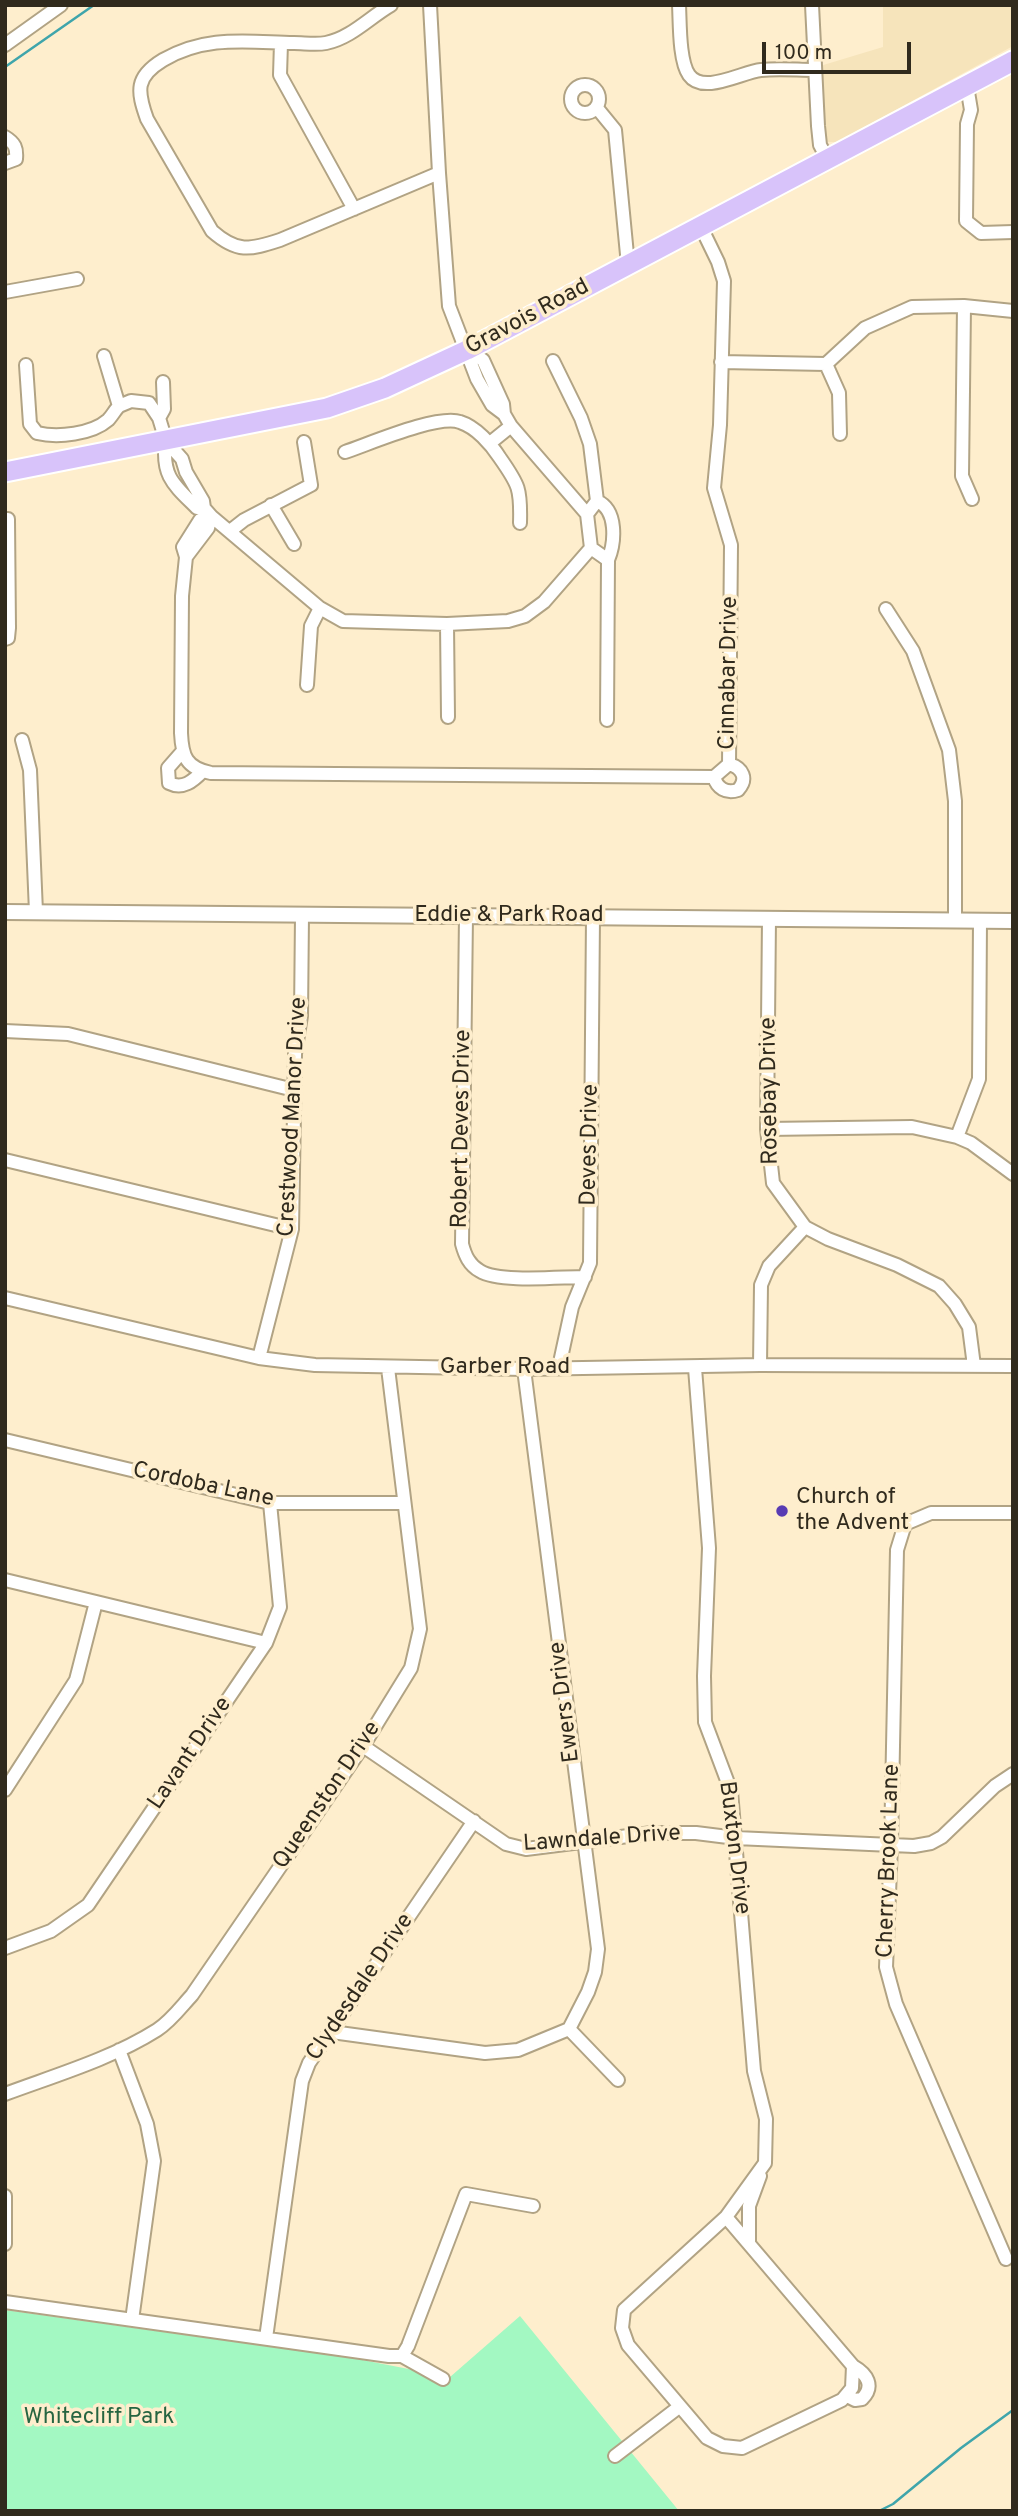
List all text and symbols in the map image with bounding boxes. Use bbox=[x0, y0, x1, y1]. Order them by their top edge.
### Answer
scale bar bbox=[766, 28, 915, 72]
text: 100 m bbox=[775, 40, 832, 67]
street label: Gravois Road bbox=[461, 274, 595, 362]
street label: Cinnabar Drive bbox=[715, 596, 745, 750]
street label: Eddie & Park Road bbox=[414, 902, 604, 930]
street label: Crestwood Manor Drive bbox=[274, 996, 314, 1238]
street label: Rosebay Drive bbox=[756, 1017, 786, 1165]
street label: Robert Deves Drive bbox=[447, 1029, 479, 1229]
street label: Deves Drive bbox=[576, 1084, 606, 1206]
street label: Garber Road bbox=[440, 1354, 570, 1382]
street label: Cordoba Lane bbox=[130, 1458, 276, 1514]
place label: Church of the Advent bbox=[796, 1484, 909, 1538]
marker: Church of the Advent bbox=[774, 1503, 790, 1519]
street label: Ewers Drive bbox=[545, 1640, 587, 1764]
street label: Lavant Drive bbox=[143, 1692, 239, 1816]
street label: Queenston Drive bbox=[268, 1717, 388, 1875]
street label: Cherry Brook Lane bbox=[873, 1763, 907, 1959]
street label: Buxton Drive bbox=[711, 1780, 755, 1916]
street label: Lawndale Drive bbox=[522, 1821, 682, 1859]
street label: Clydesdale Drive bbox=[301, 1909, 421, 2067]
park label: Whitecliff Park bbox=[23, 2404, 175, 2432]

